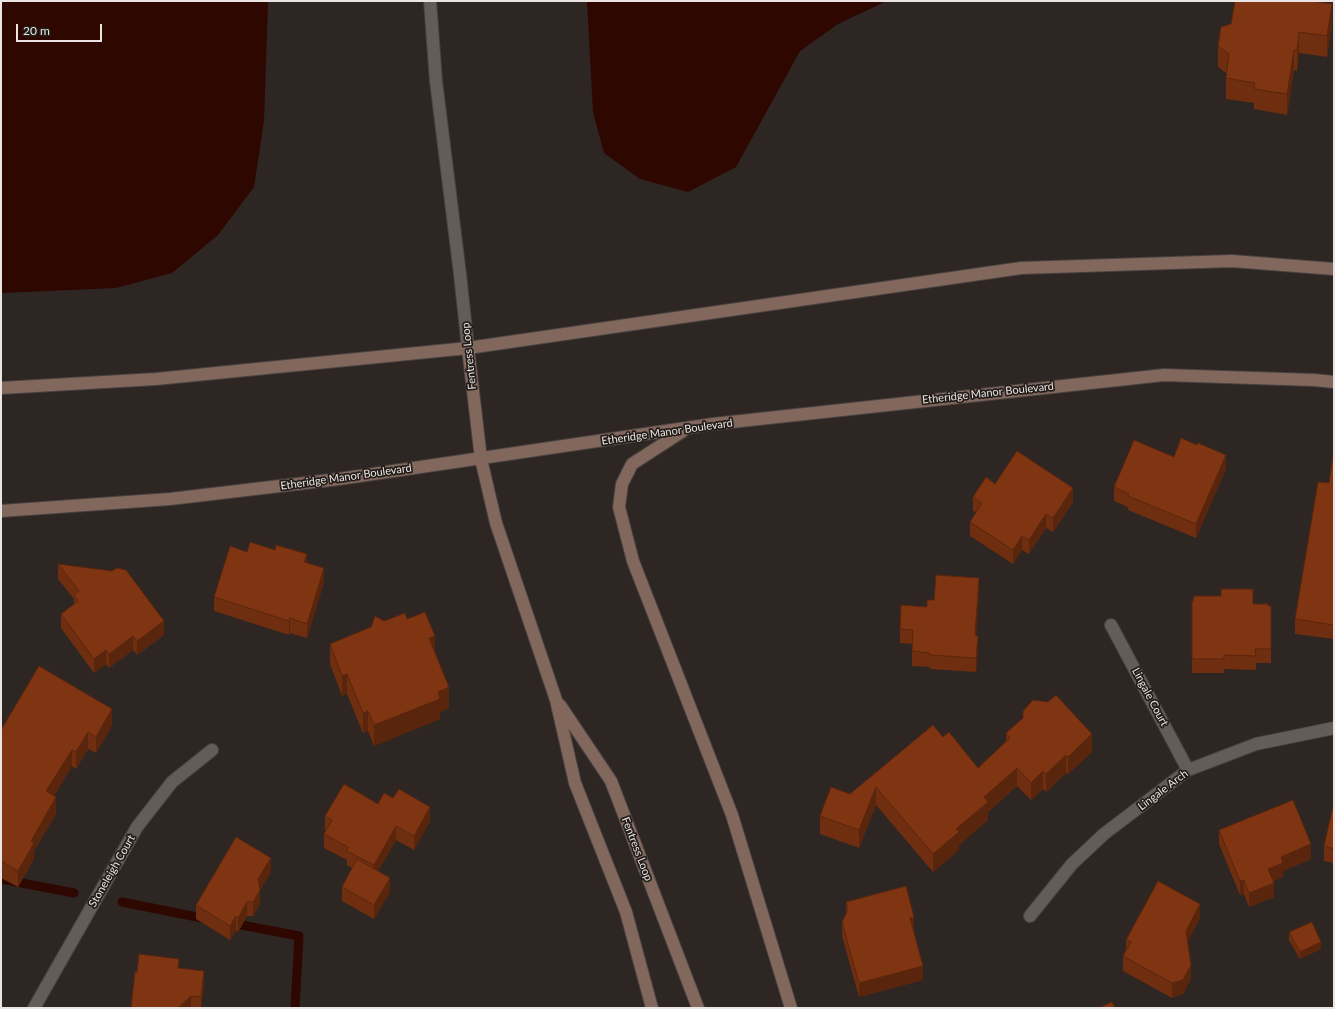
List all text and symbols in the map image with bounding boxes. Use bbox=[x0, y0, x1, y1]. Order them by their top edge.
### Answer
scale bar bbox=[18, 16, 104, 42]
text: 20 m bbox=[23, 23, 50, 38]
street label: Fentress Loop bbox=[459, 322, 479, 390]
street label: Etheridge Manor Boulevard bbox=[921, 380, 1055, 406]
street label: Etheridge Manor Boulevard bbox=[601, 416, 733, 448]
street label: Etheridge Manor Boulevard bbox=[280, 461, 412, 493]
street label: Lingale Court bbox=[1129, 665, 1171, 729]
street label: Lingale Arch bbox=[1135, 767, 1191, 813]
street label: Fentress Loop bbox=[619, 815, 655, 883]
street label: Stoneleigh Court bbox=[86, 833, 138, 909]

